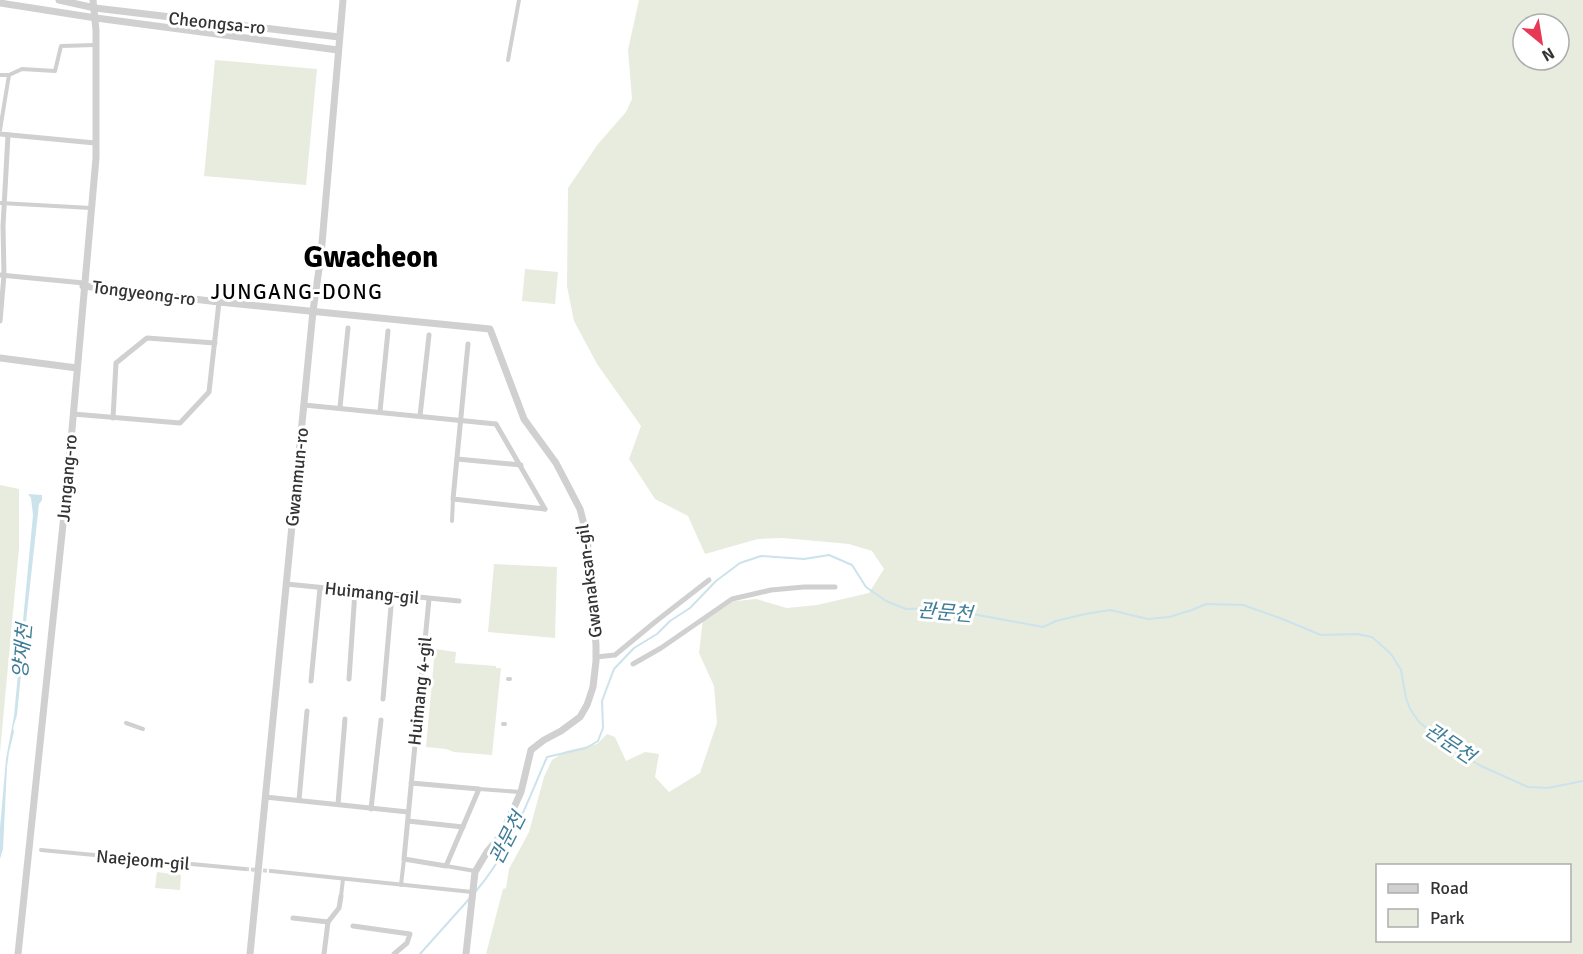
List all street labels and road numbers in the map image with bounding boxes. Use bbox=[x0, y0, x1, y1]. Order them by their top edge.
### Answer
street label: Cheongsa-ro bbox=[167, 7, 267, 39]
street label: Tongyeong-ro bbox=[91, 276, 197, 310]
street label: Gwanmun-ro bbox=[281, 426, 313, 528]
street label: Jungang-ro bbox=[52, 433, 82, 523]
street label: Gwanaksan-gil bbox=[571, 523, 607, 639]
street label: Huimang-gil bbox=[323, 577, 421, 609]
street label: Huimang 4-gil bbox=[403, 636, 437, 746]
street label: Naejeom-gil bbox=[95, 845, 191, 875]

